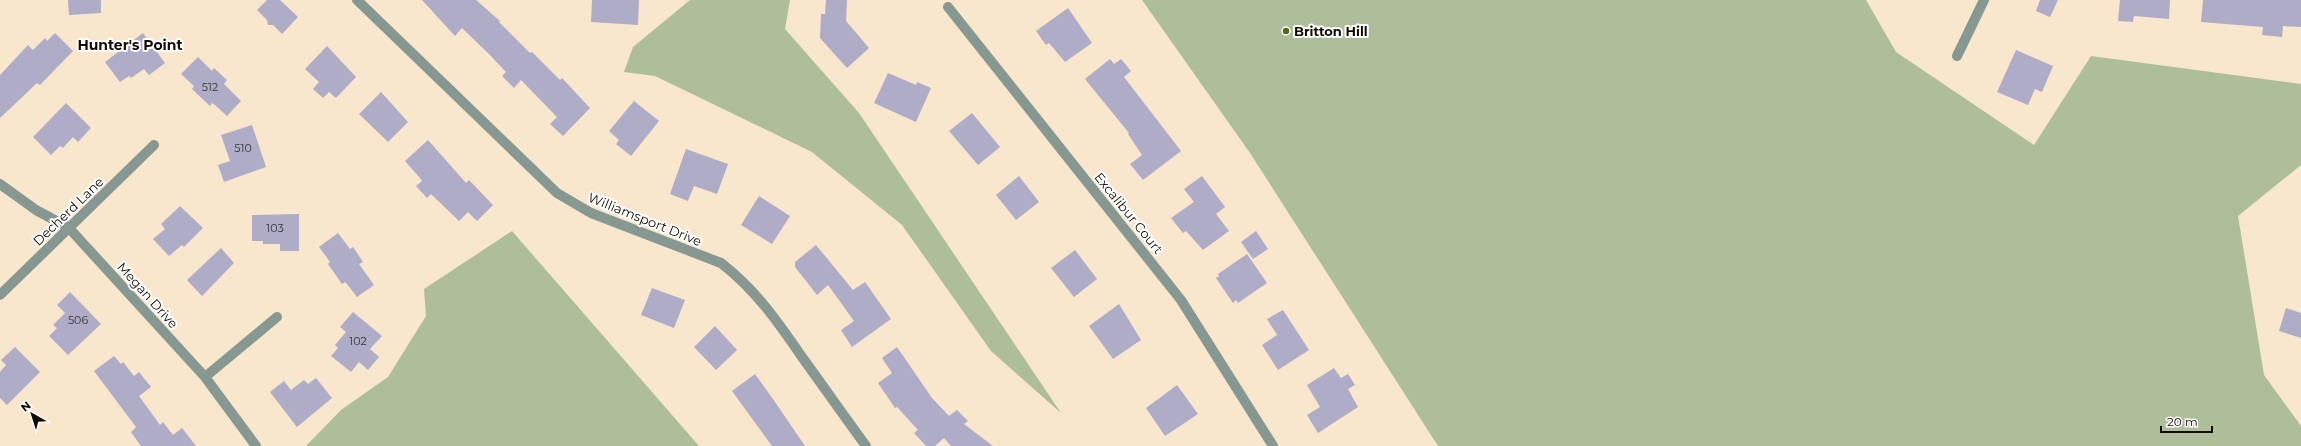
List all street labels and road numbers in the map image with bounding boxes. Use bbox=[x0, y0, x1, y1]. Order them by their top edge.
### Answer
street label: Excalibur Court bbox=[1091, 169, 1167, 257]
street label: Decherd Lane bbox=[29, 173, 107, 249]
street label: Williamsport Drive bbox=[586, 189, 704, 249]
street label: Megan Drive bbox=[114, 259, 182, 331]

